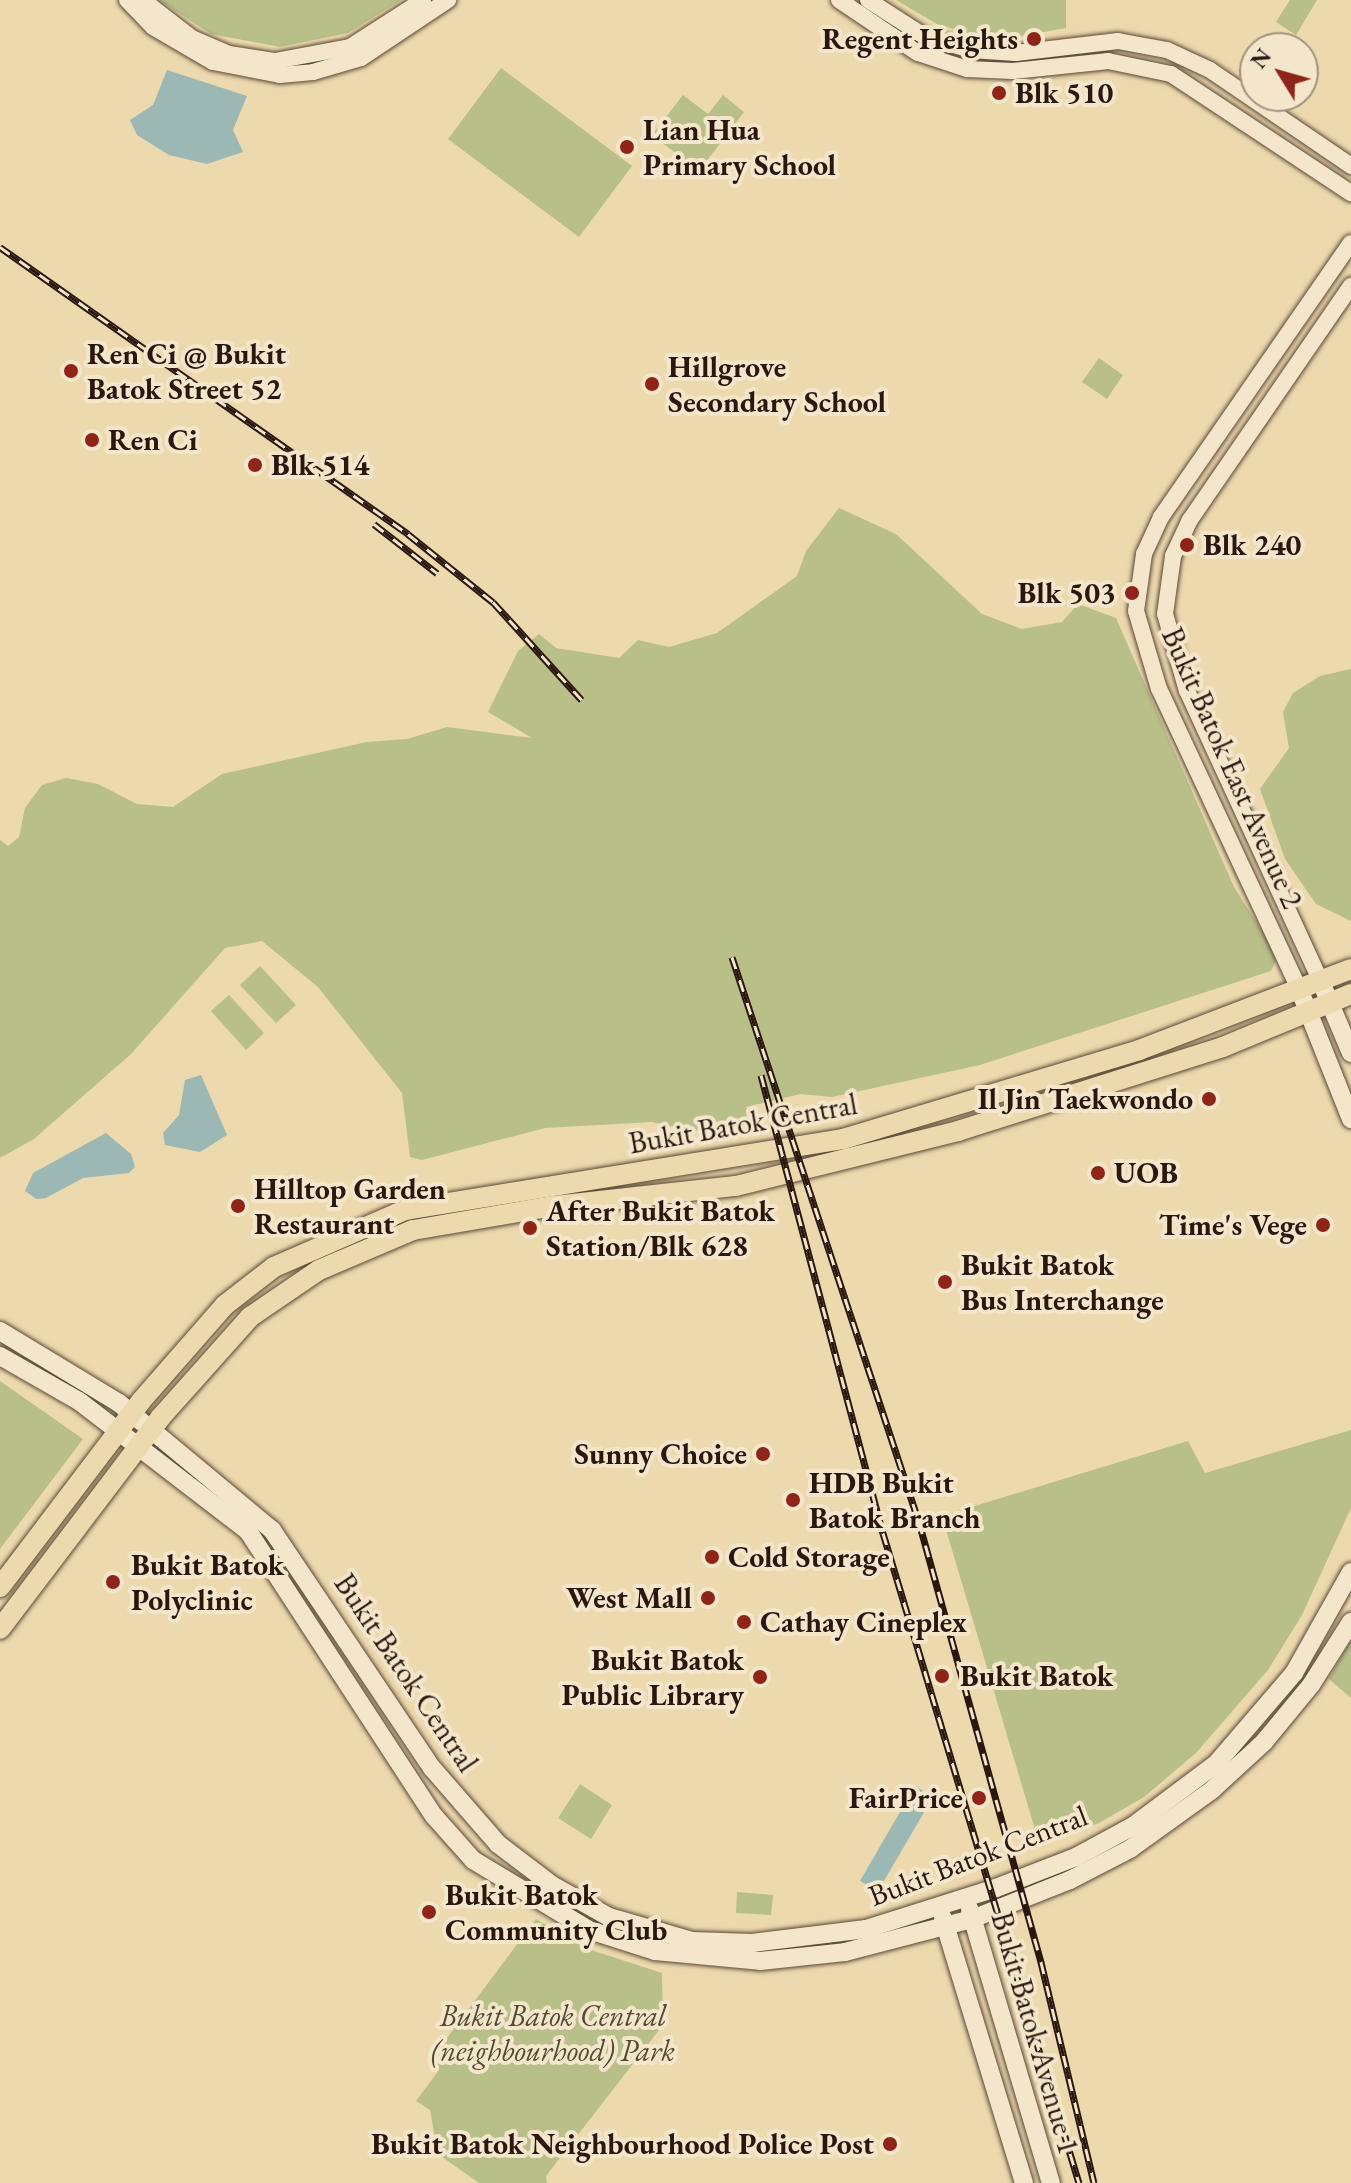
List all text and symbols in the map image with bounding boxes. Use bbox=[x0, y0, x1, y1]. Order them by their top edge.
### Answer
place label: Regent Heights bbox=[822, 21, 1018, 57]
marker: Regent Heights bbox=[1025, 30, 1043, 48]
north arrow bbox=[1239, 32, 1319, 112]
text: N bbox=[1244, 43, 1278, 74]
place label: Blk 510 bbox=[1015, 75, 1113, 111]
marker: Blk 510 bbox=[990, 84, 1008, 102]
place label: Lian Hua Primary School bbox=[643, 112, 836, 182]
marker: Lian Hua Primary School bbox=[618, 138, 636, 156]
place label: Ren Ci @ Bukit Batok Street 52 bbox=[87, 336, 286, 406]
place label: Hillgrove Secondary School bbox=[668, 349, 886, 420]
marker: Ren Ci @ Bukit Batok Street 52 bbox=[62, 362, 80, 380]
marker: Hillgrove Secondary School bbox=[643, 375, 661, 393]
place label: Ren Ci bbox=[108, 422, 198, 458]
marker: Ren Ci bbox=[83, 431, 101, 449]
place label: Blk 514 bbox=[271, 447, 369, 483]
marker: Blk 514 bbox=[246, 456, 264, 474]
place label: Blk 240 bbox=[1203, 527, 1301, 563]
marker: Blk 240 bbox=[1178, 536, 1196, 554]
place label: Blk 503 bbox=[1018, 575, 1116, 611]
marker: Blk 503 bbox=[1123, 584, 1141, 602]
street label: Bukit Batok East Avenue 2 bbox=[1154, 622, 1310, 914]
place label: Il Jin Taekwondo bbox=[978, 1081, 1193, 1117]
street label: Bukit Batok Central bbox=[626, 1086, 860, 1162]
marker: Il Jin Taekwondo bbox=[1200, 1090, 1218, 1108]
place label: UOB bbox=[1114, 1155, 1178, 1191]
marker: UOB bbox=[1089, 1164, 1107, 1182]
place label: Hilltop Garden Restaurant bbox=[254, 1171, 446, 1242]
place label: After Bukit Batok Station/Blk 628 bbox=[546, 1193, 775, 1264]
marker: Hilltop Garden Restaurant bbox=[229, 1197, 247, 1215]
place label: Time's Vege bbox=[1159, 1207, 1307, 1243]
marker: Time's Vege bbox=[1314, 1216, 1332, 1234]
marker: After Bukit Batok Station/Blk 628 bbox=[521, 1219, 539, 1237]
place label: Bukit Batok Bus Interchange bbox=[961, 1247, 1164, 1318]
marker: Bukit Batok Bus Interchange bbox=[936, 1273, 954, 1291]
place label: Sunny Choice bbox=[574, 1436, 747, 1472]
marker: Sunny Choice bbox=[754, 1445, 772, 1463]
place label: HDB Bukit Batok Branch bbox=[809, 1465, 980, 1536]
marker: HDB Bukit Batok Branch bbox=[784, 1491, 802, 1509]
place label: Cold Storage bbox=[728, 1539, 890, 1575]
place label: Bukit Batok Polyclinic bbox=[131, 1547, 284, 1618]
marker: Cold Storage bbox=[703, 1548, 721, 1566]
street label: Bukit Batok Central bbox=[326, 1567, 486, 1779]
marker: Bukit Batok Polyclinic bbox=[102, 1571, 124, 1593]
place label: West Mall bbox=[566, 1580, 692, 1616]
marker: West Mall bbox=[699, 1589, 717, 1607]
place label: Cathay Cineplex bbox=[760, 1604, 967, 1640]
marker: Cathay Cineplex bbox=[735, 1613, 753, 1631]
place label: Bukit Batok Public Library bbox=[562, 1642, 744, 1712]
place label: Bukit Batok bbox=[960, 1658, 1113, 1694]
marker: Bukit Batok bbox=[931, 1665, 953, 1687]
marker: Bukit Batok Public Library bbox=[751, 1668, 769, 1686]
place label: FairPrice bbox=[849, 1780, 963, 1816]
marker: FairPrice bbox=[970, 1789, 988, 1807]
street label: Bukit Batok Central bbox=[864, 1798, 1092, 1914]
place label: Bukit Batok Community Club bbox=[445, 1877, 667, 1948]
marker: Bukit Batok Community Club bbox=[420, 1903, 438, 1921]
street label: Bukit Batok Avenue 1 bbox=[983, 1908, 1087, 2158]
park label: Bukit Batok Central (neighbourhood) Park bbox=[431, 1998, 675, 2068]
place label: Bukit Batok Neighbourhood Police Post bbox=[371, 2126, 874, 2162]
marker: Bukit Batok Neighbourhood Police Post bbox=[881, 2135, 899, 2153]

